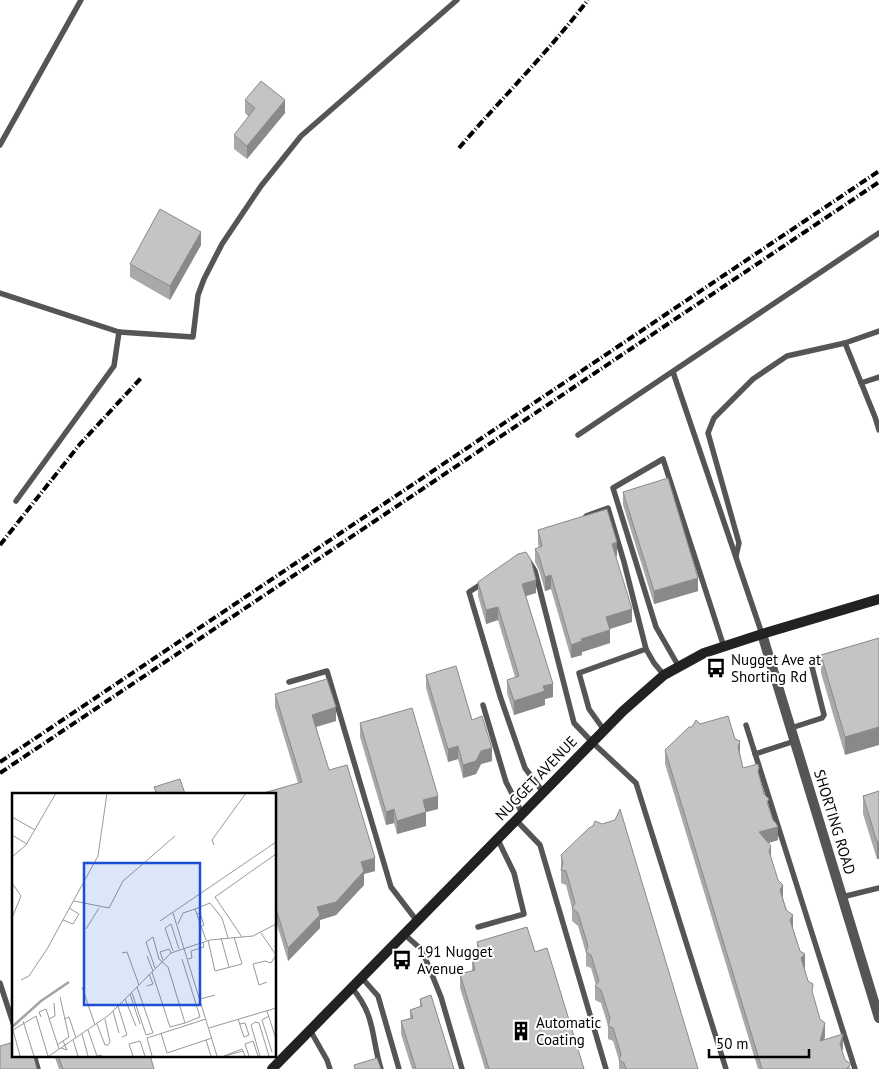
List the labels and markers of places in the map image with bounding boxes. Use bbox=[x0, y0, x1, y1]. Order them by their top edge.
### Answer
place label: Nugget Ave at Shorting Rd bbox=[731, 650, 821, 686]
bus stop icon: Nugget Ave at Shorting Rd bbox=[705, 657, 727, 679]
place label: 191 Nugget Avenue bbox=[417, 942, 493, 978]
bus stop icon: 191 Nugget Avenue bbox=[391, 949, 413, 971]
place label: Automatic Coating bbox=[536, 1013, 602, 1049]
building icon: Automatic Coating bbox=[510, 1020, 532, 1042]

